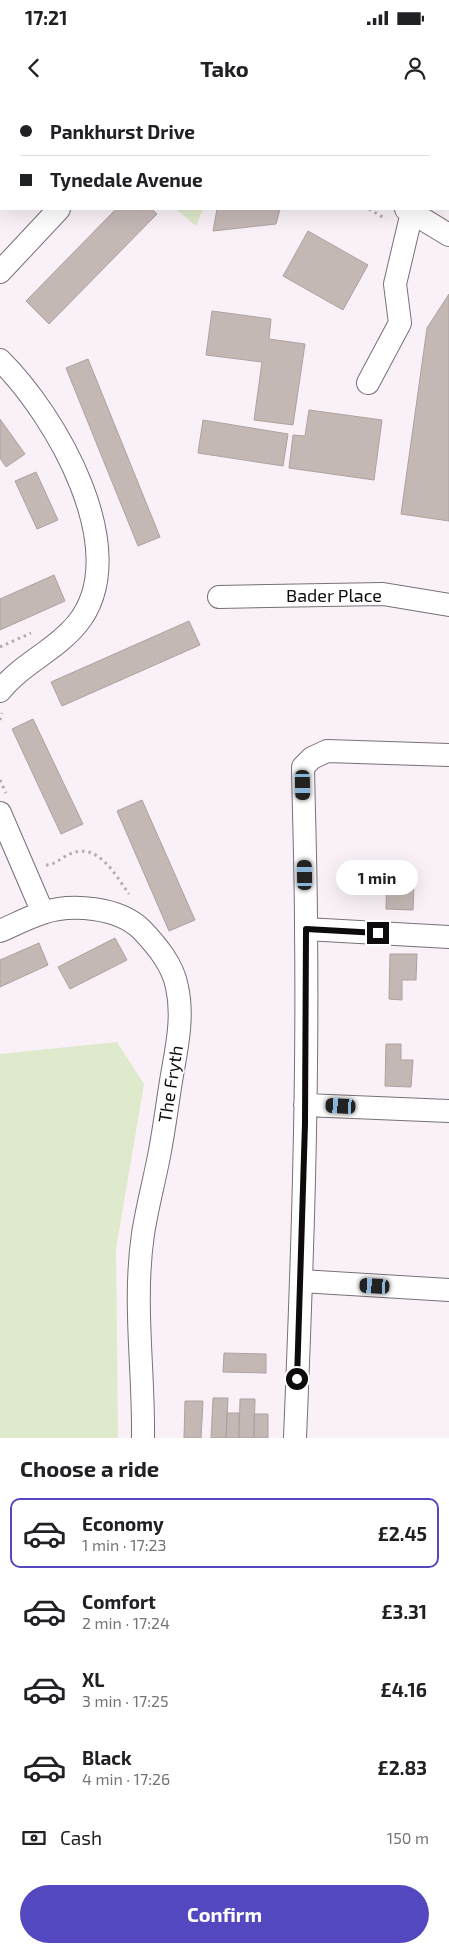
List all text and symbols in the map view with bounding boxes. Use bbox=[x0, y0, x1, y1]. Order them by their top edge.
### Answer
text: 17:21 bbox=[25, 6, 67, 29]
icon: back bbox=[20, 54, 48, 82]
icon: person bbox=[401, 54, 429, 82]
text: Tako bbox=[200, 55, 249, 81]
text: Pankhurst Drive bbox=[50, 120, 195, 143]
text: Tynedale Avenue bbox=[50, 168, 203, 191]
street label: Bader Place bbox=[286, 584, 382, 606]
car bbox=[295, 770, 310, 800]
car bbox=[297, 860, 312, 890]
callout: 1 min bbox=[337, 860, 419, 896]
text: 1 min bbox=[358, 868, 396, 887]
route end bbox=[367, 922, 389, 944]
street label: The Fryth bbox=[153, 1044, 187, 1124]
car bbox=[325, 1098, 356, 1114]
car bbox=[359, 1278, 390, 1294]
route start bbox=[286, 1368, 308, 1390]
text: Choose a ride bbox=[20, 1455, 159, 1481]
icon: car bbox=[22, 1511, 67, 1556]
text: Economy bbox=[82, 1512, 164, 1535]
text: £2.45 bbox=[378, 1522, 427, 1545]
text: 1 min · 17:23 bbox=[82, 1535, 166, 1554]
icon: car bbox=[22, 1589, 67, 1634]
text: Comfort bbox=[82, 1590, 156, 1613]
text: £3.31 bbox=[381, 1600, 427, 1623]
text: 2 min · 17:24 bbox=[82, 1613, 170, 1632]
icon: car bbox=[22, 1667, 67, 1712]
text: XL bbox=[82, 1668, 104, 1691]
text: £4.16 bbox=[381, 1678, 427, 1701]
text: 3 min · 17:25 bbox=[82, 1691, 169, 1710]
icon: car bbox=[22, 1745, 67, 1790]
text: Black bbox=[82, 1746, 132, 1769]
text: £2.83 bbox=[378, 1756, 427, 1779]
text: 4 min · 17:26 bbox=[82, 1769, 170, 1788]
icon: cash bbox=[20, 1824, 48, 1852]
text: Cash bbox=[60, 1826, 102, 1849]
text: 150 m bbox=[387, 1828, 429, 1847]
button: Confirm bbox=[20, 1885, 429, 1943]

